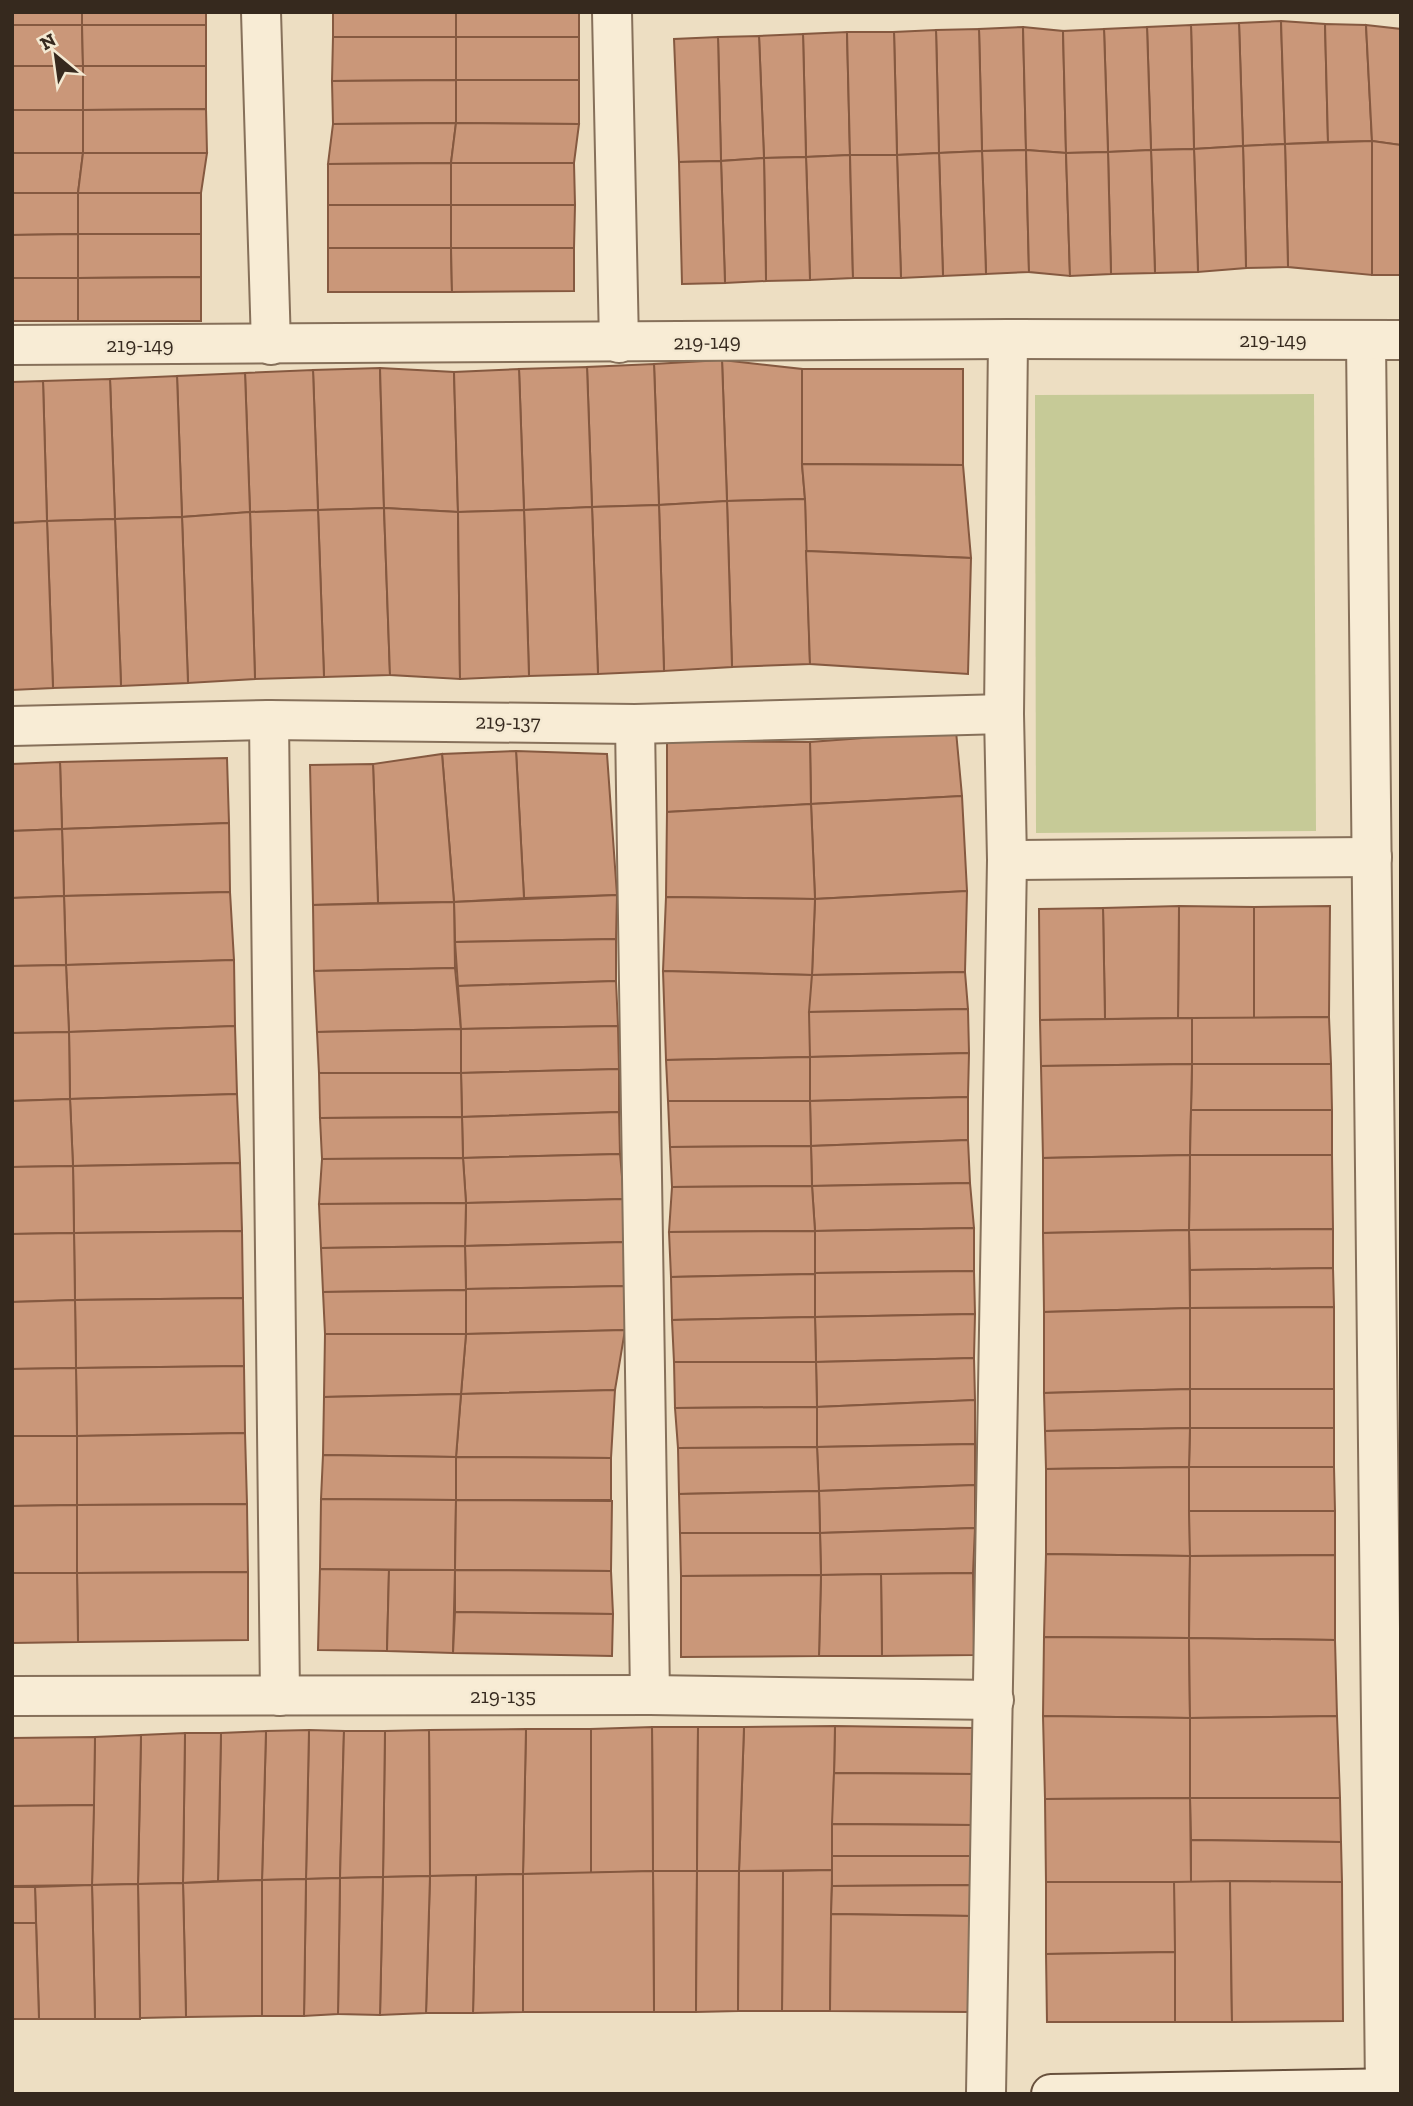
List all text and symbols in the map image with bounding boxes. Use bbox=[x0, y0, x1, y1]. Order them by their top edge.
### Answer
north arrow bbox=[21, 21, 91, 91]
text: N bbox=[36, 28, 60, 55]
street label: 219-149 bbox=[1239, 327, 1307, 352]
street label: 219-149 bbox=[673, 328, 741, 355]
street label: 219-149 bbox=[106, 332, 174, 357]
street label: 219-137 bbox=[475, 708, 541, 735]
street label: 219-135 bbox=[470, 1683, 536, 1708]

